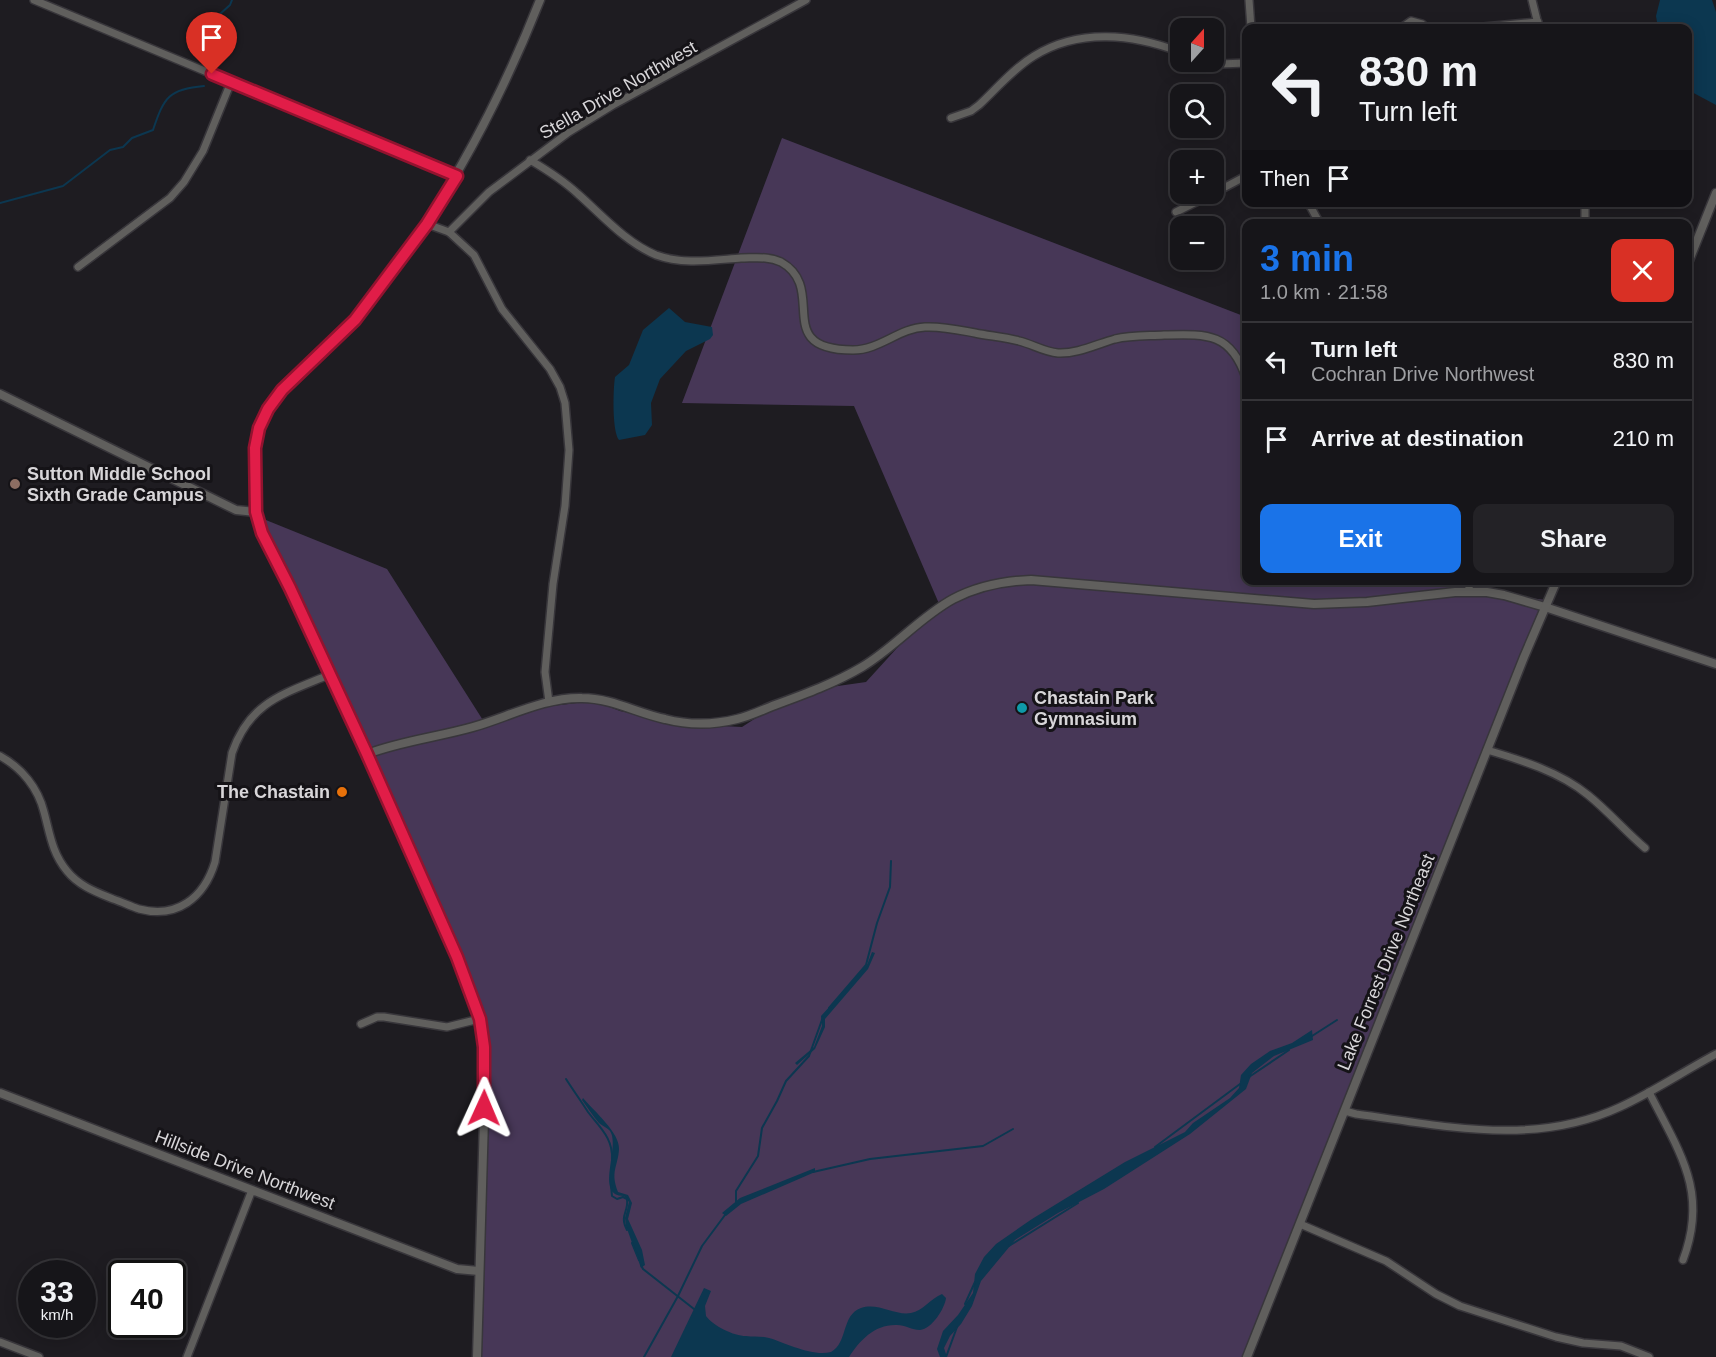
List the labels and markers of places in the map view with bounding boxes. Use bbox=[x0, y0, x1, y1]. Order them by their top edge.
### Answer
pin bbox=[186, 12, 237, 74]
place label: Sutton Middle School Sixth Grade Campus bbox=[27, 464, 211, 505]
marker: Sutton Middle School Sixth Grade Campus bbox=[8, 477, 22, 491]
place label: Chastain Park Gymnasium bbox=[1034, 688, 1155, 729]
marker: Chastain Park Gymnasium bbox=[1015, 701, 1029, 715]
place label: The Chastain bbox=[217, 782, 330, 802]
marker: The Chastain bbox=[335, 785, 349, 799]

